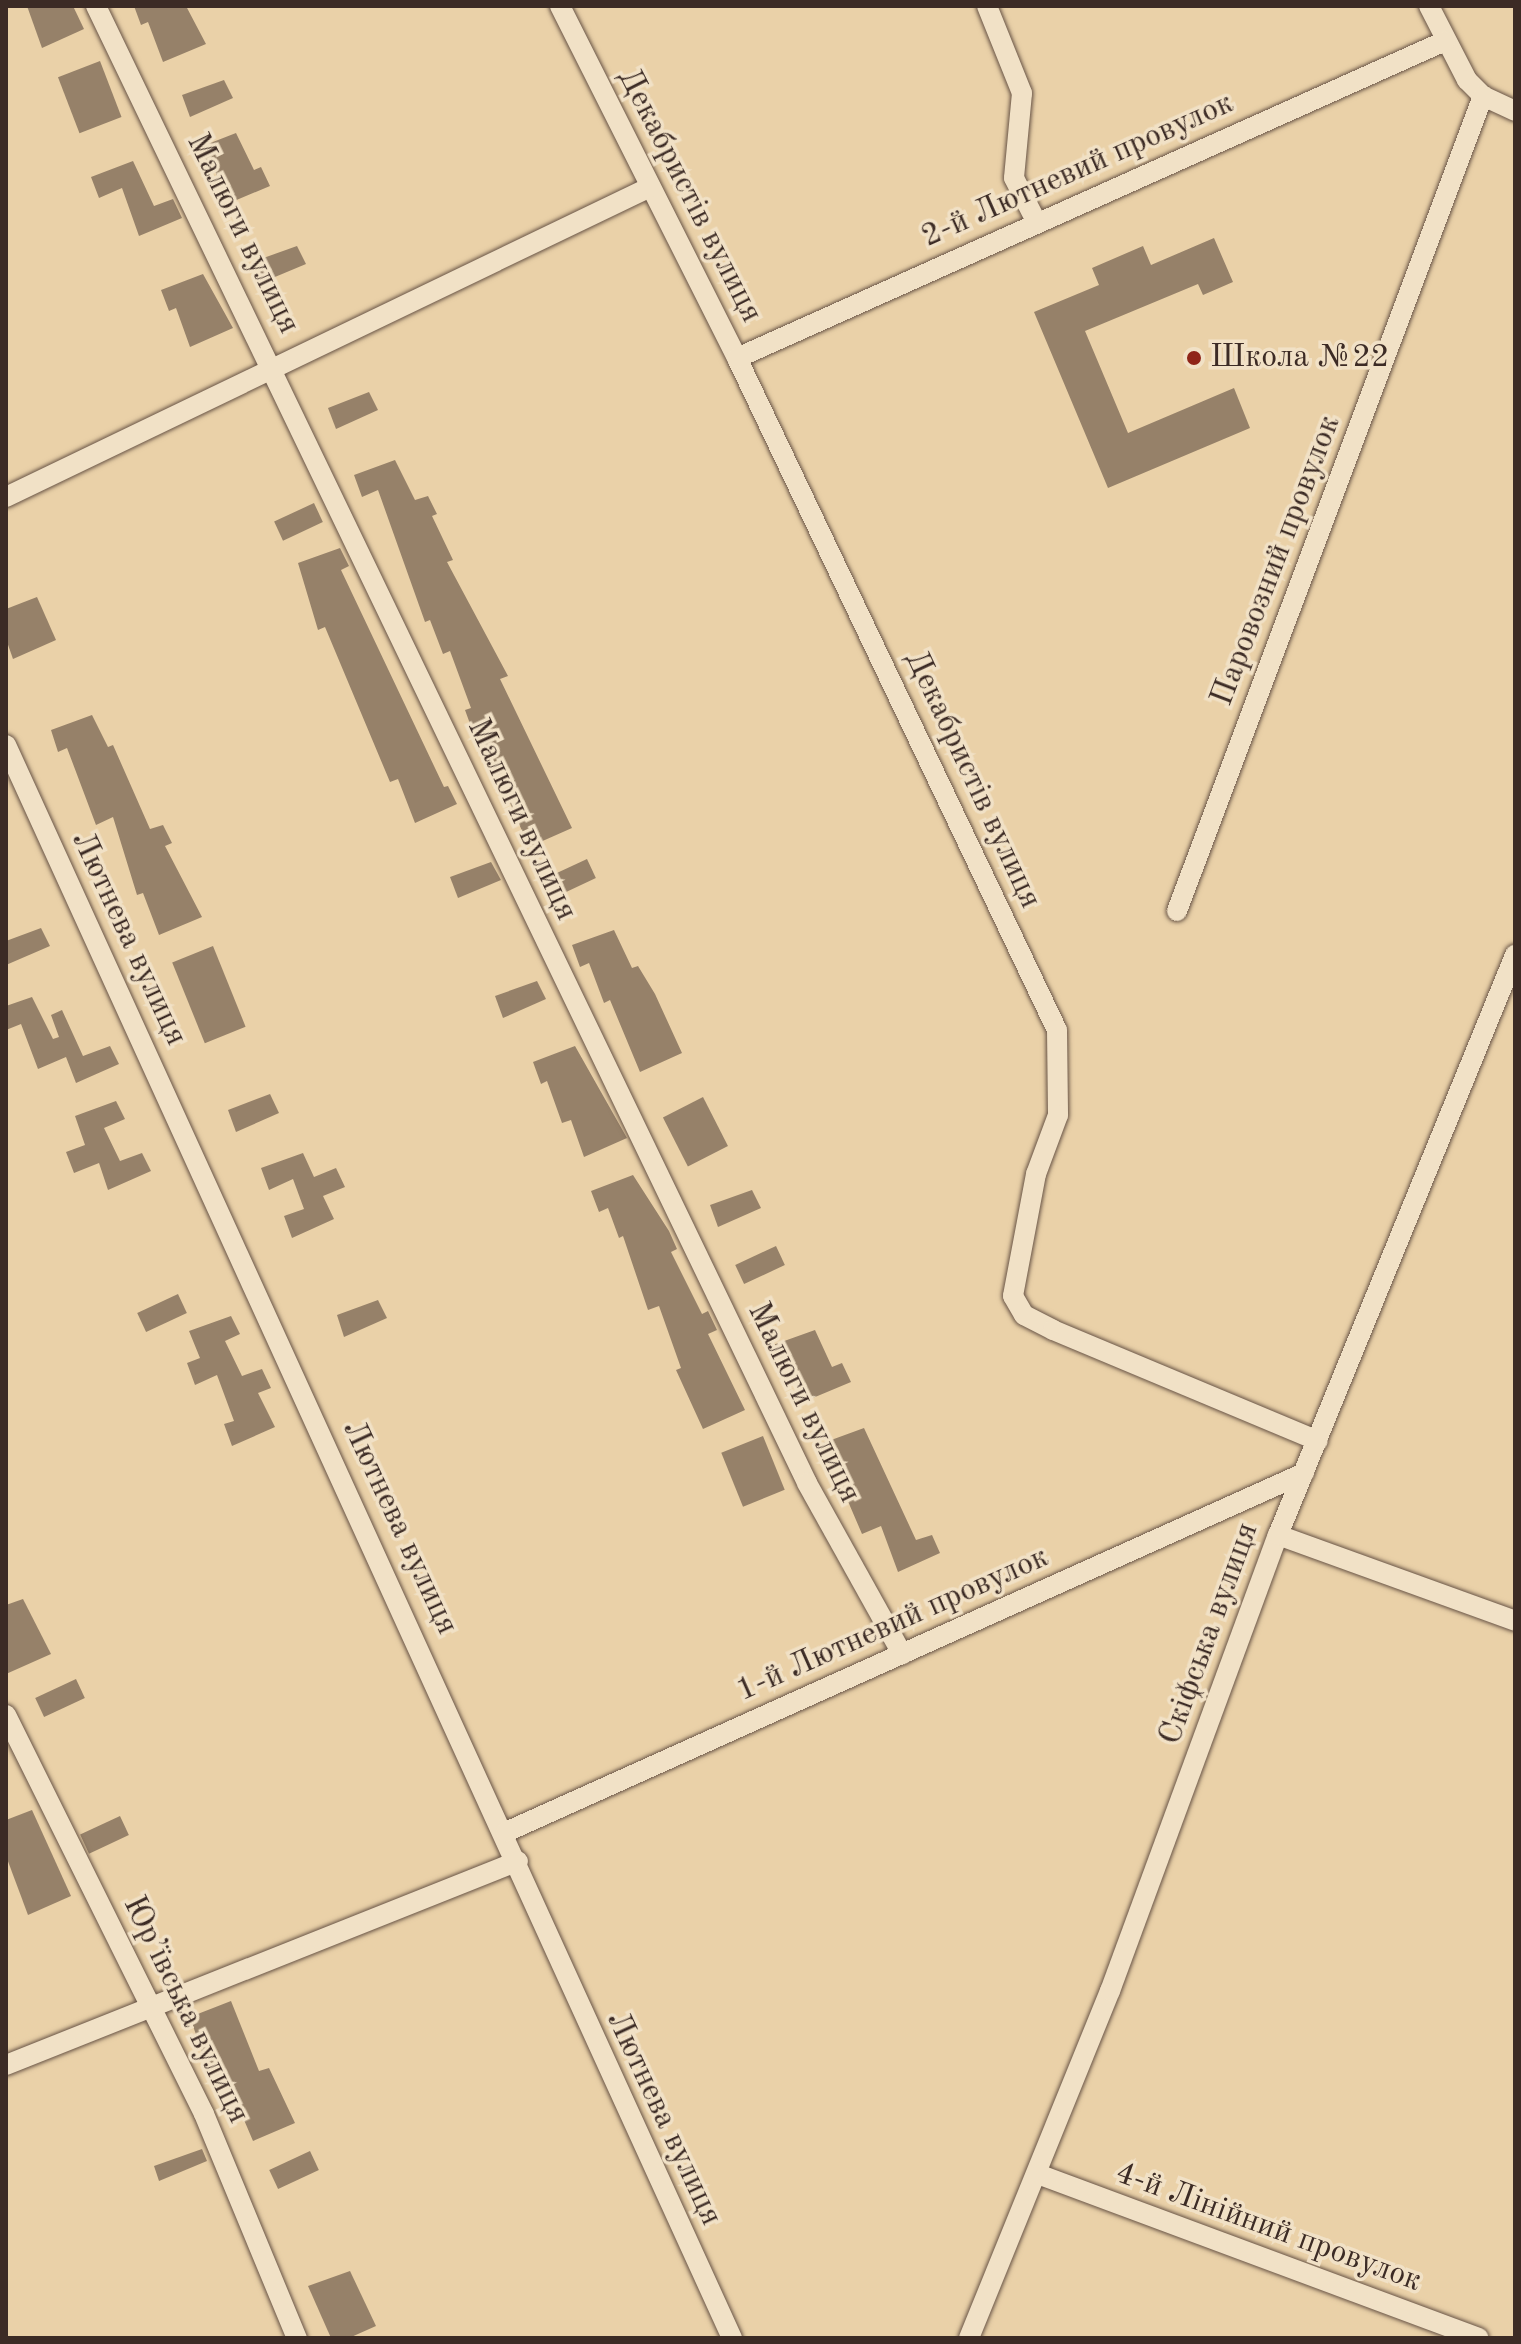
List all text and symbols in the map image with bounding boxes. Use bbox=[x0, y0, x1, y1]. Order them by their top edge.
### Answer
street label: Декабристів вулиця bbox=[608, 63, 770, 329]
street label: 2-й Лютневий провулок bbox=[916, 85, 1240, 257]
street label: Малюги вулиця bbox=[177, 128, 307, 340]
place label: Школа №22 bbox=[1210, 339, 1389, 377]
marker: Школа №22 bbox=[1185, 349, 1203, 367]
street label: Паровозний провулок bbox=[1204, 410, 1350, 712]
street label: Декабристів вулиця bbox=[895, 645, 1049, 915]
street label: Малюги вулиця bbox=[457, 713, 585, 927]
street label: Лютнева вулиця bbox=[62, 826, 194, 1052]
street label: Малюги вулиця bbox=[738, 1297, 868, 1509]
street label: Лютнева вулиця bbox=[333, 1415, 465, 1641]
street label: Скіфська вулиця bbox=[1152, 1518, 1268, 1750]
street label: 1-й Лютневий провулок bbox=[731, 1539, 1055, 1711]
street label: Юр’ївська вулиця bbox=[113, 1890, 257, 2130]
street label: Лютнева вулиця bbox=[597, 2006, 729, 2232]
street label: 4-й Лінійний провулок bbox=[1110, 2155, 1426, 2301]

